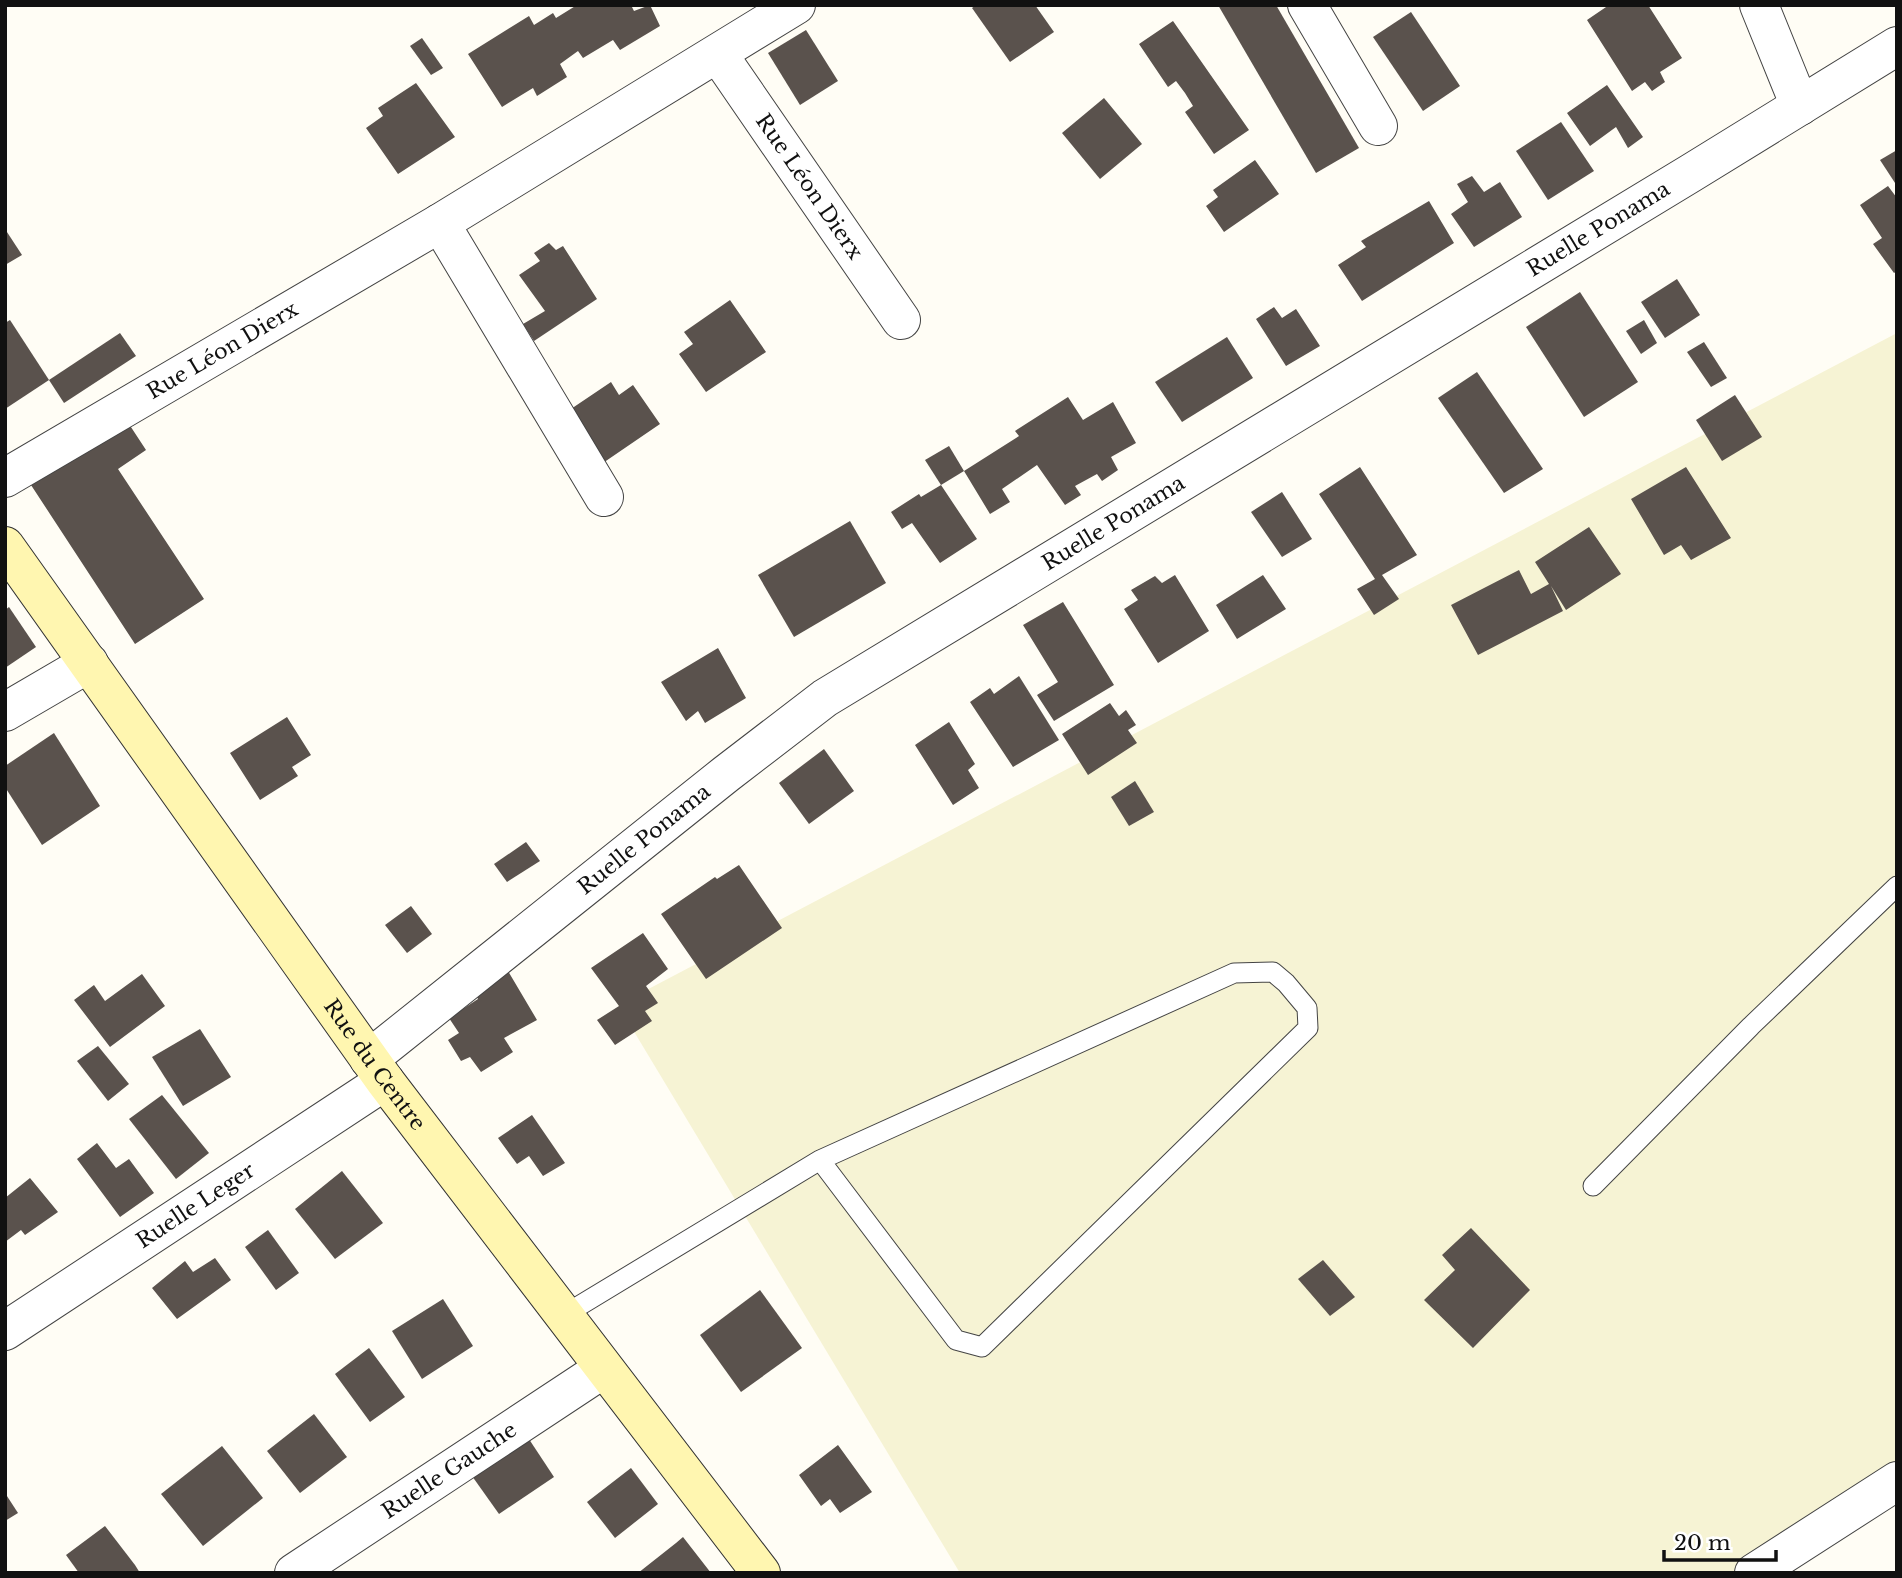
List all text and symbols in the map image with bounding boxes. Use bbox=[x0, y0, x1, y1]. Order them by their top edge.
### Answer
street label: Rue Léon Dierx bbox=[750, 109, 869, 265]
street label: Ruelle Ponama bbox=[1522, 176, 1675, 282]
street label: Rue Léon Dierx bbox=[142, 296, 303, 405]
street label: Ruelle Ponama bbox=[1037, 470, 1190, 576]
street label: Ruelle Ponama bbox=[573, 778, 716, 900]
street label: Rue du Centre bbox=[318, 994, 431, 1136]
street label: Ruelle Leger bbox=[131, 1157, 260, 1254]
street label: Ruelle Gauche bbox=[377, 1417, 522, 1524]
scale bar bbox=[1664, 1518, 1776, 1562]
text: 20 m bbox=[1674, 1530, 1731, 1556]

